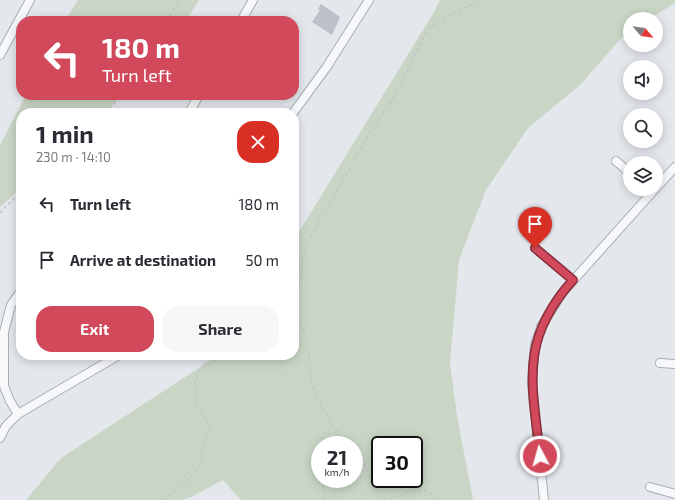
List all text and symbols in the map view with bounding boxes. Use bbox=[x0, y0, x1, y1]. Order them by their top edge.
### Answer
north arrow bbox=[623, 12, 663, 52]
map controls bbox=[623, 12, 663, 196]
text: 180 m bbox=[102, 30, 180, 64]
icon: left bbox=[36, 32, 88, 84]
button: sound bbox=[623, 60, 663, 100]
text: Turn left bbox=[102, 64, 172, 86]
button: search bbox=[623, 108, 663, 148]
text: 1 min bbox=[36, 119, 94, 148]
button: close bbox=[237, 121, 279, 163]
text: 230 m · 14:10 bbox=[36, 149, 111, 165]
button: layers bbox=[623, 156, 663, 196]
icon: left bbox=[36, 193, 58, 215]
text: Turn left bbox=[70, 195, 131, 213]
text: 180 m bbox=[238, 195, 279, 213]
pin bbox=[518, 207, 552, 248]
icon: arrive bbox=[524, 213, 546, 235]
icon: arrive bbox=[36, 249, 58, 271]
text: Arrive at destination bbox=[70, 251, 216, 269]
text: 50 m bbox=[245, 251, 279, 269]
button: Exit bbox=[36, 306, 154, 352]
button: Share bbox=[162, 306, 279, 352]
position arrow bbox=[519, 435, 561, 477]
speed limit sign: 30 bbox=[371, 436, 423, 488]
text: 21 bbox=[327, 445, 347, 469]
text: km/h bbox=[325, 466, 349, 478]

